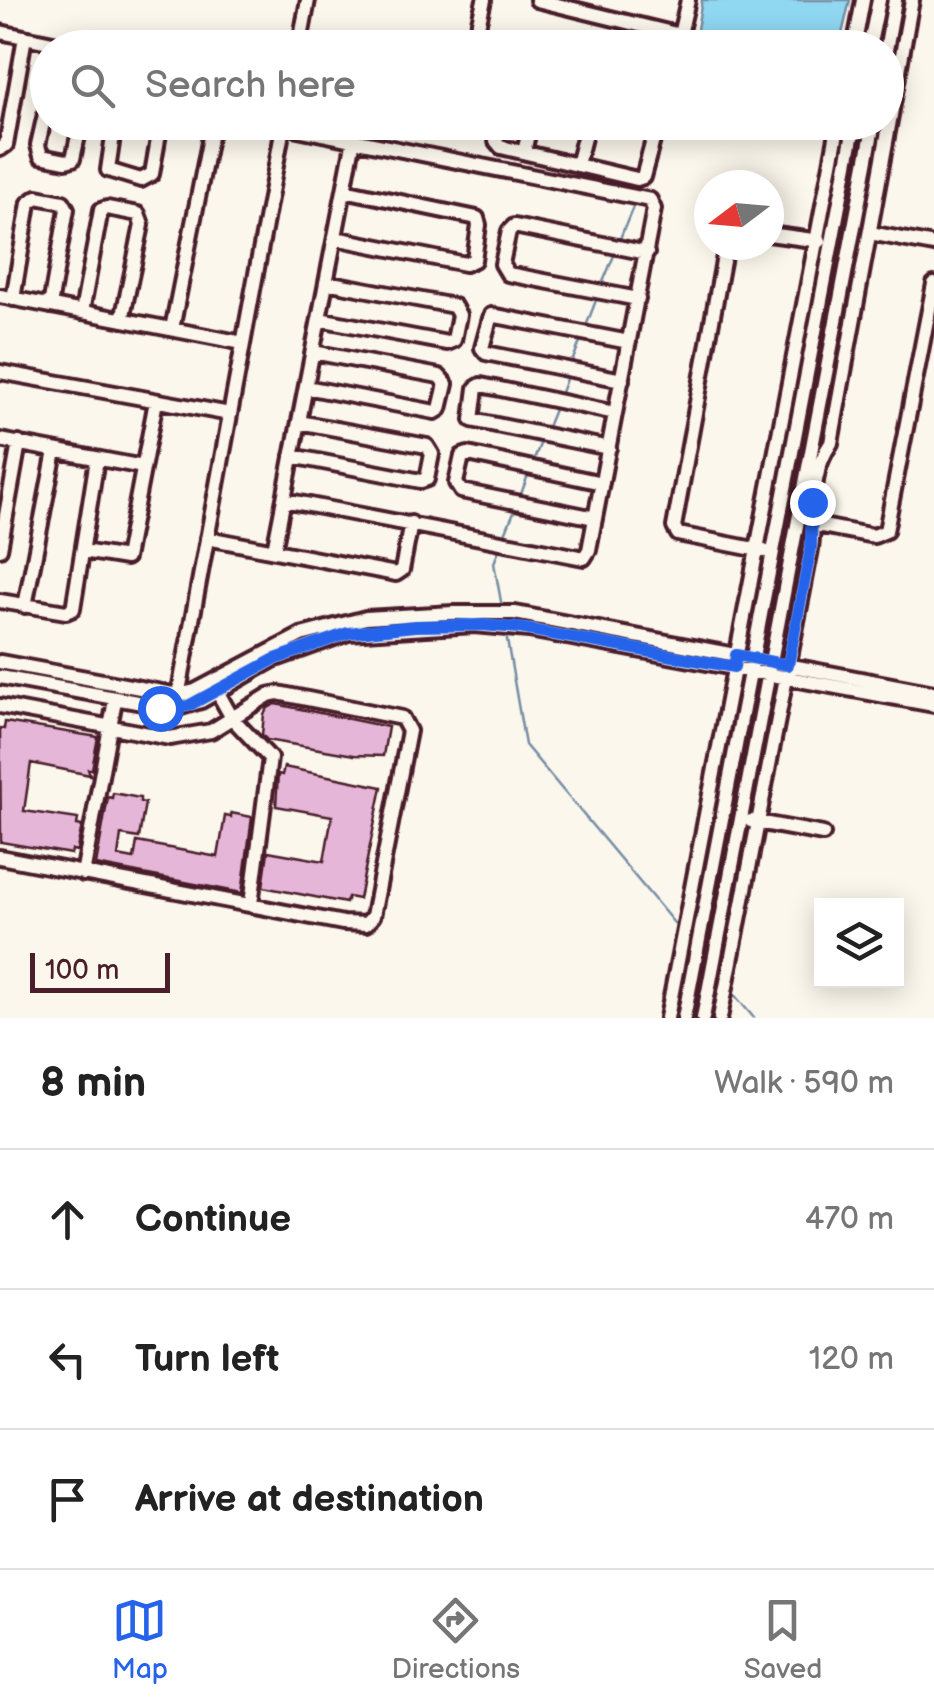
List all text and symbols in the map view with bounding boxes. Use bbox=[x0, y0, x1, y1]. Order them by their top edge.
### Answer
search box bbox=[30, 30, 904, 140]
icon: search bbox=[65, 58, 120, 113]
text: Search here bbox=[145, 63, 356, 108]
north arrow bbox=[694, 170, 784, 260]
route end bbox=[790, 480, 836, 526]
route start bbox=[138, 686, 184, 732]
map controls bbox=[814, 898, 904, 988]
button: layers bbox=[814, 898, 904, 988]
scale bar bbox=[30, 948, 170, 993]
text: 100 m bbox=[45, 954, 119, 987]
text: 8 min bbox=[40, 1058, 146, 1109]
text: Walk · 590 m bbox=[714, 1064, 894, 1103]
icon: ahead bbox=[40, 1192, 95, 1247]
text: Continue bbox=[135, 1197, 291, 1242]
text: 470 m bbox=[805, 1200, 894, 1239]
icon: left bbox=[40, 1332, 95, 1387]
text: Turn left bbox=[135, 1337, 279, 1382]
text: 120 m bbox=[809, 1340, 894, 1379]
icon: arrive bbox=[40, 1472, 95, 1527]
text: Arrive at destination bbox=[135, 1477, 484, 1522]
tab: Map bbox=[112, 1593, 168, 1686]
tab: Directions bbox=[391, 1593, 520, 1686]
tab: Saved bbox=[744, 1593, 822, 1686]

